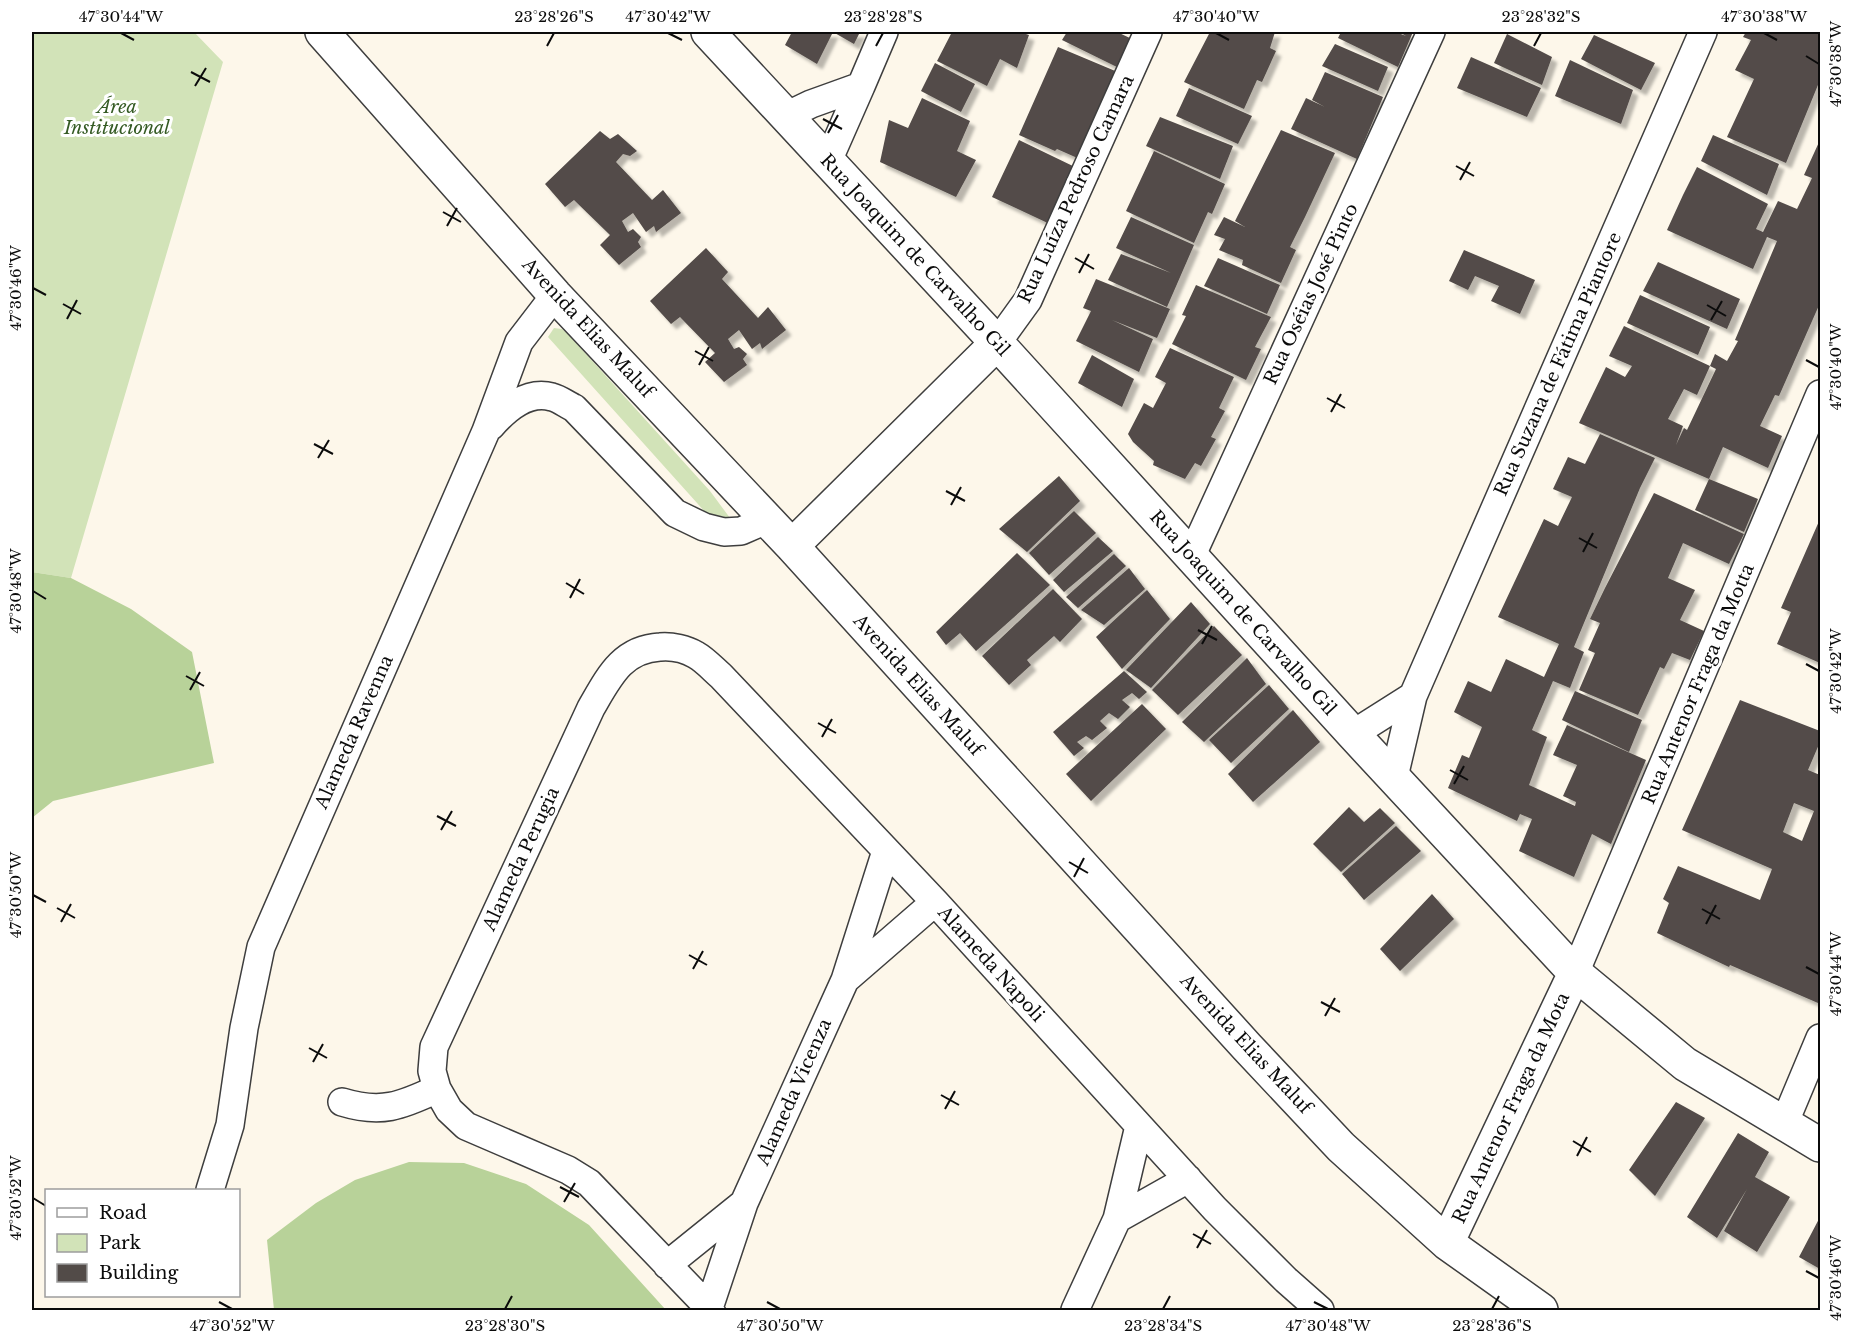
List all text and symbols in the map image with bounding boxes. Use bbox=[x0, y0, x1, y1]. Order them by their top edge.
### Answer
text: 47°30'44"W bbox=[79, 7, 164, 26]
text: 23°28'26"S bbox=[514, 7, 594, 26]
text: 47°30'42"W bbox=[625, 7, 711, 26]
text: 23°28'28"S bbox=[844, 7, 922, 26]
text: 47°30'40"W bbox=[1173, 7, 1260, 26]
text: 23°28'32"S bbox=[1502, 7, 1580, 26]
text: 47°30'38"W bbox=[1721, 7, 1807, 26]
text: 47°30'38"W bbox=[1826, 21, 1845, 107]
street label: Rua Luíza Pedroso Camara bbox=[1013, 71, 1139, 307]
park label: Área Institucional bbox=[63, 95, 170, 139]
street label: Rua Joaquim de Carvalho Gil bbox=[816, 149, 1015, 361]
street label: Rua Oséias José Pinto bbox=[1259, 200, 1363, 388]
street label: Rua Suzana de Fátima Piantore bbox=[1490, 229, 1626, 499]
text: 47°30'46"W bbox=[6, 245, 25, 331]
street label: Avenida Elias Maluf bbox=[517, 253, 660, 404]
text: 47°30'40"W bbox=[1826, 323, 1845, 410]
street label: Rua Joaquim de Carvalho Gil bbox=[1145, 506, 1341, 720]
text: 47°30'48"W bbox=[6, 548, 25, 634]
street label: Rua Antenor Fraga da Motta bbox=[1637, 560, 1759, 808]
street label: Avenida Elias Maluf bbox=[848, 609, 989, 762]
text: 47°30'42"W bbox=[1826, 628, 1845, 714]
street label: Alameda Ravenna bbox=[310, 652, 398, 813]
street label: Alameda Perugia bbox=[478, 784, 564, 935]
text: 47°30'50"W bbox=[6, 851, 25, 938]
street label: Alameda Napoli bbox=[933, 901, 1049, 1026]
text: 47°30'44"W bbox=[1826, 931, 1845, 1016]
street label: Avenida Elias Maluf bbox=[1175, 969, 1318, 1120]
street label: Rua Antenor Fraga da Mota bbox=[1448, 989, 1574, 1227]
street label: Alameda Vicenza bbox=[751, 1015, 836, 1170]
text: 47°30'52"W bbox=[6, 1155, 25, 1241]
legend bbox=[45, 1189, 240, 1297]
text: Road bbox=[99, 1202, 147, 1224]
text: Park bbox=[99, 1232, 141, 1254]
text: 47°30'46"W bbox=[1826, 1235, 1845, 1321]
text: Building bbox=[99, 1262, 178, 1284]
text: 47°30'52"W bbox=[189, 1316, 275, 1335]
text: 23°28'30"S bbox=[465, 1316, 545, 1335]
text: 47°30'50"W bbox=[737, 1316, 824, 1335]
text: 23°28'34"S bbox=[1124, 1316, 1202, 1335]
text: 47°30'48"W bbox=[1285, 1316, 1371, 1335]
text: 23°28'36"S bbox=[1452, 1316, 1532, 1335]

